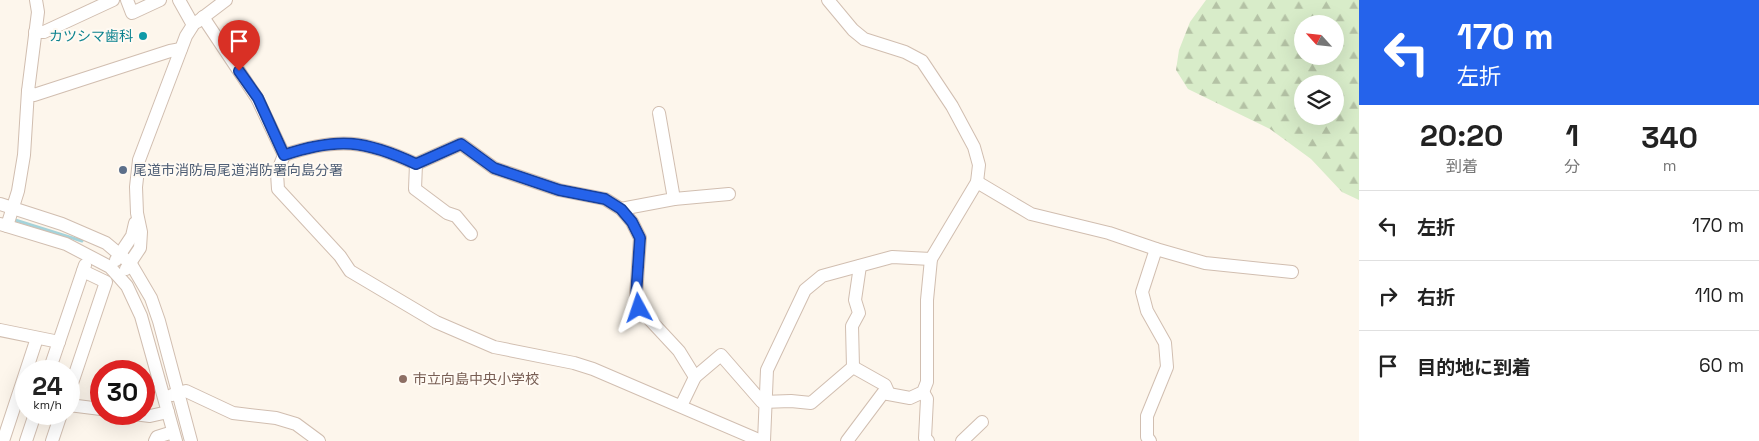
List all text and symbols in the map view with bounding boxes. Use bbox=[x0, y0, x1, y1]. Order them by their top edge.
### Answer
north arrow bbox=[1294, 15, 1344, 65]
map controls bbox=[1294, 15, 1344, 125]
text: 170 m bbox=[1457, 15, 1554, 59]
pin bbox=[218, 20, 260, 71]
icon: left bbox=[1374, 20, 1439, 85]
place label: カツシマ歯科 bbox=[49, 27, 133, 45]
icon: arrive bbox=[225, 27, 253, 55]
marker: カツシマ歯科 bbox=[137, 30, 149, 42]
text: 左折 bbox=[1457, 62, 1501, 90]
button: layers bbox=[1294, 75, 1344, 125]
text: 20:20 bbox=[1420, 116, 1503, 155]
text: 1 bbox=[1566, 116, 1579, 155]
text: 340 bbox=[1641, 118, 1698, 157]
text: m bbox=[1663, 155, 1677, 176]
text: 到着 bbox=[1446, 156, 1478, 177]
text: 分 bbox=[1564, 156, 1580, 177]
place label: 尾道市消防局尾道消防署向島分署 bbox=[133, 161, 343, 179]
marker: 尾道市消防局尾道消防署向島分署 bbox=[117, 164, 129, 176]
icon: left bbox=[1374, 212, 1402, 240]
text: 170 m bbox=[1692, 213, 1744, 238]
text: 左折 bbox=[1417, 215, 1455, 240]
position arrow bbox=[612, 281, 664, 333]
icon: right bbox=[1374, 282, 1402, 310]
text: 110 m bbox=[1695, 283, 1744, 308]
text: 右折 bbox=[1417, 285, 1455, 310]
icon: arrive bbox=[1374, 352, 1402, 380]
text: 60 m bbox=[1699, 353, 1744, 378]
text: 目的地に到着 bbox=[1417, 355, 1531, 380]
speed limit sign: 30 bbox=[90, 360, 155, 425]
text: 24 bbox=[32, 370, 63, 402]
place label: 市立向島中央小学校 bbox=[413, 370, 539, 388]
marker: 市立向島中央小学校 bbox=[397, 373, 409, 385]
text: km/h bbox=[33, 397, 62, 413]

